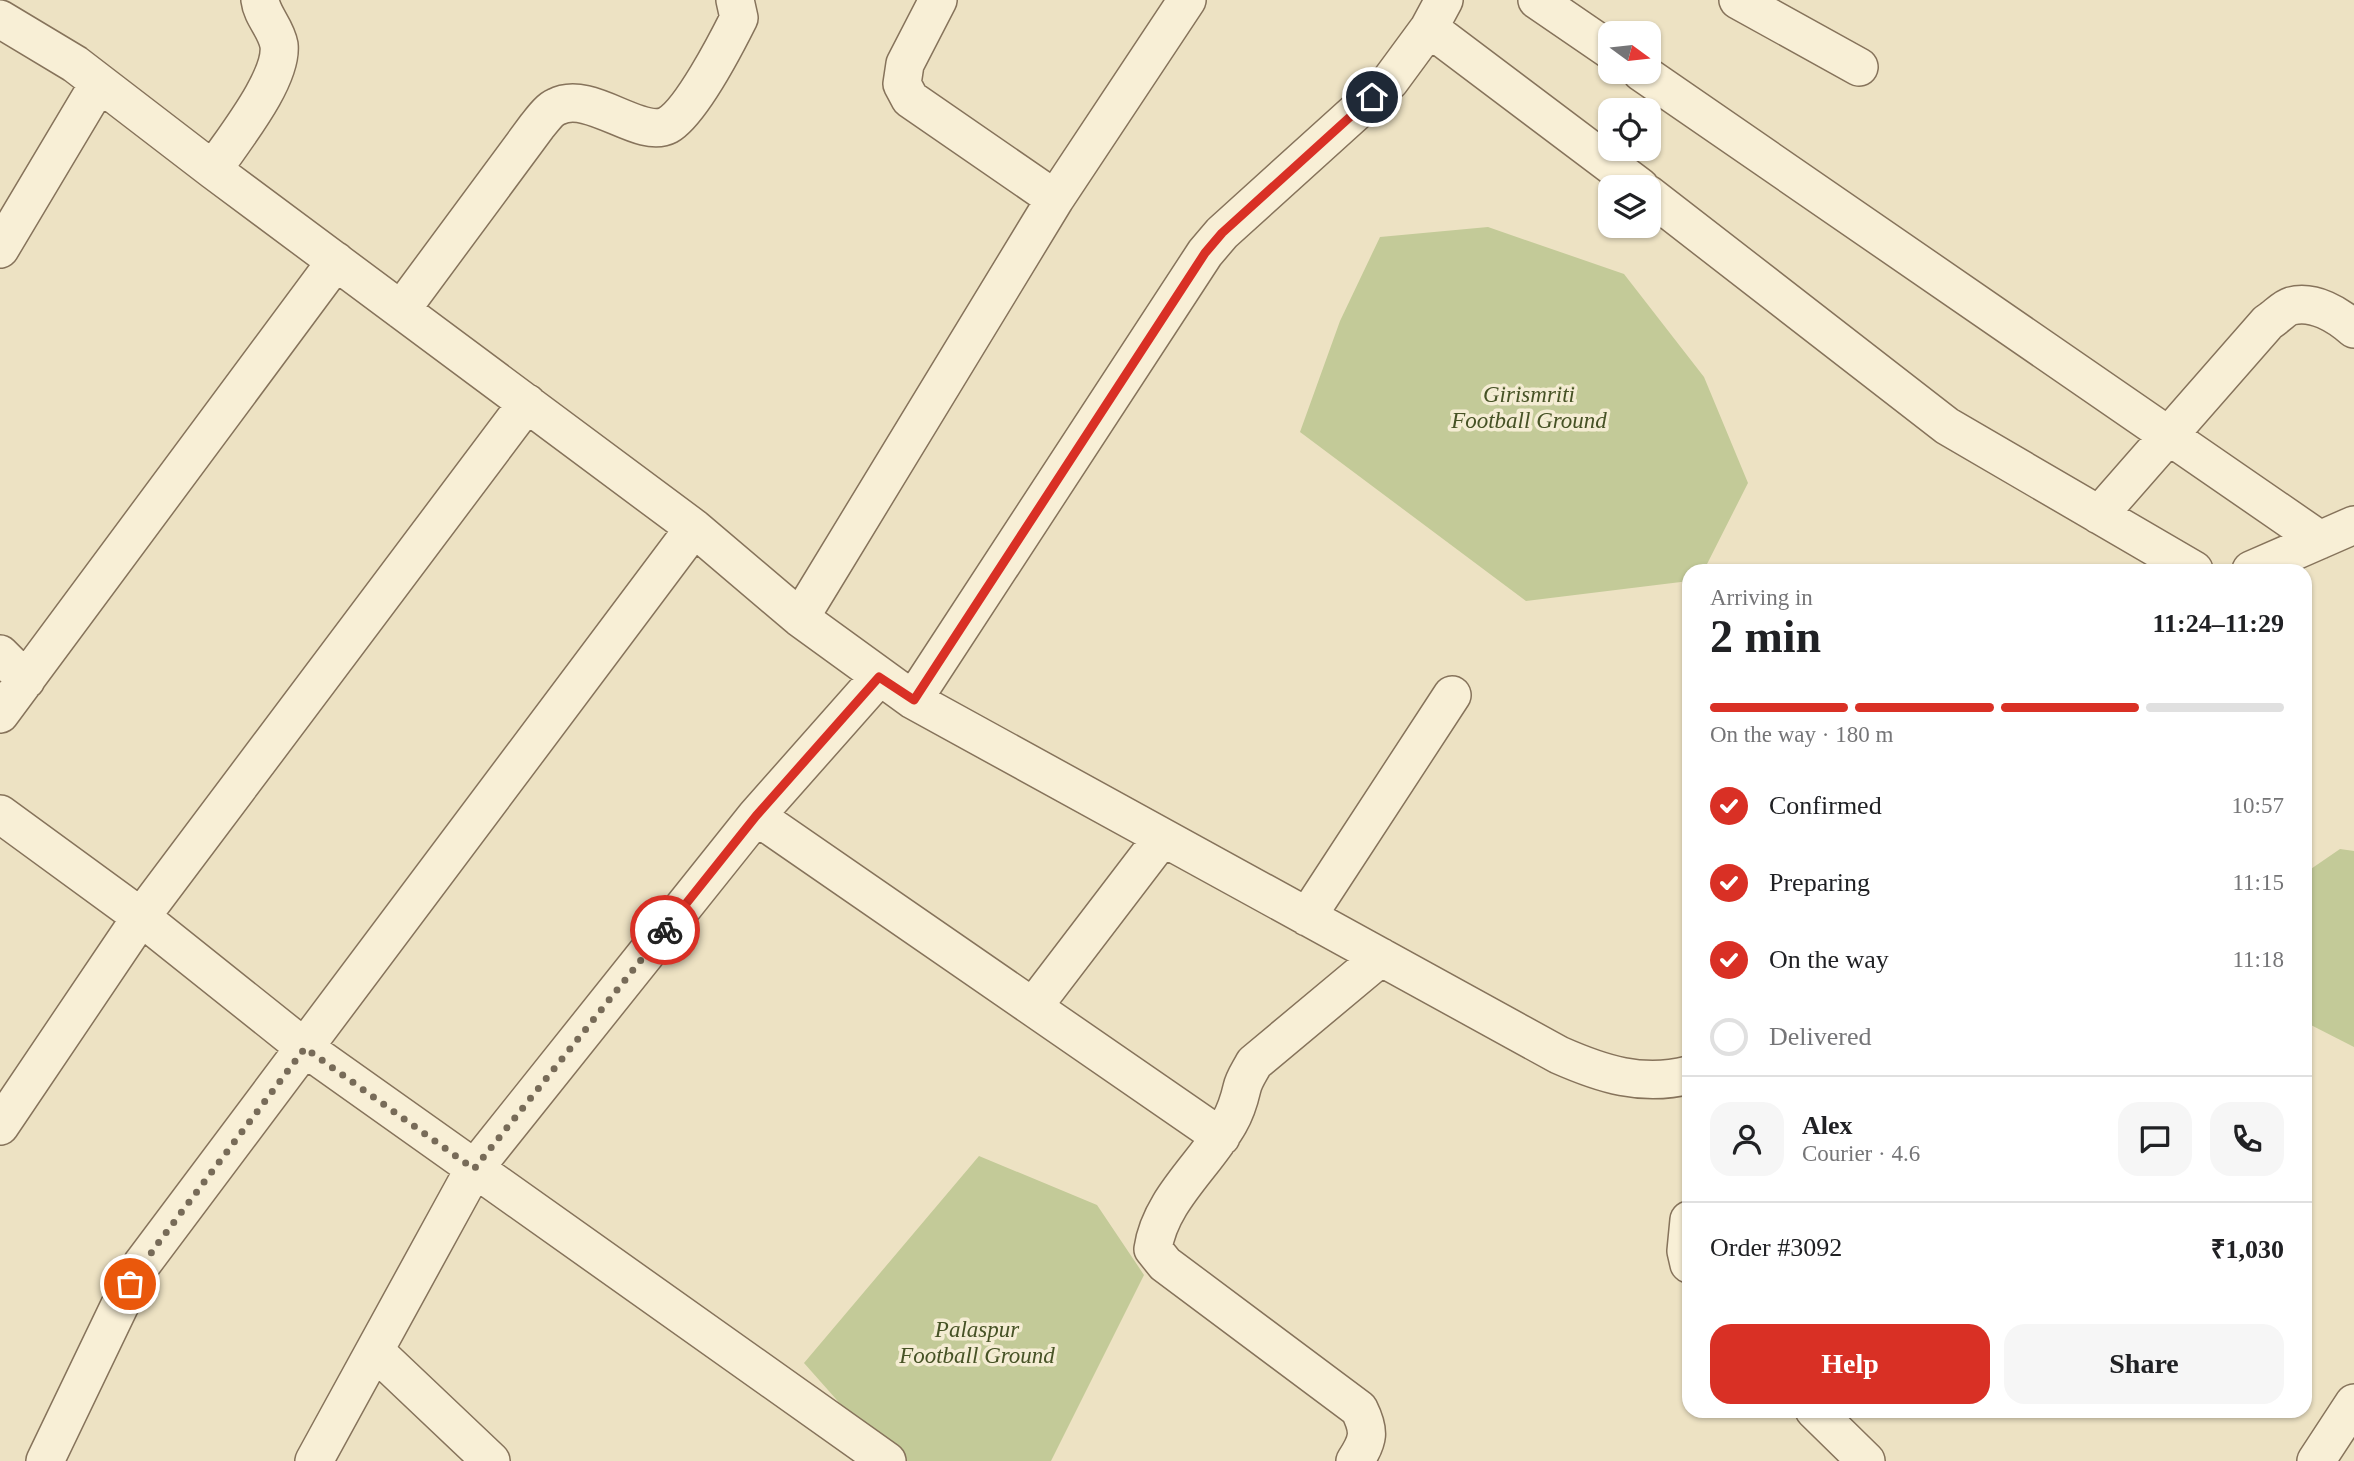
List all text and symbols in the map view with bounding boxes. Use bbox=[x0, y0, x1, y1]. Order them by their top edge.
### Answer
north arrow bbox=[1598, 21, 1661, 84]
map controls bbox=[1598, 21, 1661, 238]
pin bbox=[1342, 67, 1402, 127]
icon: home bbox=[1353, 78, 1391, 116]
button: locate bbox=[1598, 98, 1661, 161]
button: layers bbox=[1598, 175, 1661, 238]
park label: Girismriti Football Ground bbox=[1450, 382, 1607, 433]
text: Arriving in bbox=[1710, 585, 1813, 610]
text: 11:24–11:29 bbox=[2153, 609, 2284, 638]
text: 2 min bbox=[1710, 611, 1821, 662]
text: On the way · 180 m bbox=[1710, 722, 1893, 747]
icon: check bbox=[1710, 787, 1748, 825]
text: Confirmed bbox=[1769, 791, 1882, 820]
text: 10:57 bbox=[2232, 793, 2284, 818]
icon: check bbox=[1710, 864, 1748, 902]
text: Preparing bbox=[1769, 868, 1870, 897]
text: 11:15 bbox=[2232, 870, 2284, 895]
courier bbox=[630, 895, 700, 965]
icon: bike bbox=[646, 911, 684, 949]
icon: check bbox=[1710, 941, 1748, 979]
text: On the way bbox=[1769, 945, 1889, 974]
text: 11:18 bbox=[2232, 947, 2284, 972]
text: Delivered bbox=[1769, 1022, 1872, 1051]
button: person bbox=[1710, 1102, 1784, 1176]
button: chat bbox=[2118, 1102, 2192, 1176]
button: phone bbox=[2210, 1102, 2284, 1176]
text: Alex bbox=[1802, 1111, 1853, 1140]
text: Courier · 4.6 bbox=[1802, 1141, 1920, 1166]
text: Order #3092 bbox=[1710, 1233, 1842, 1262]
text: ₹1,030 bbox=[2211, 1235, 2284, 1264]
pin bbox=[100, 1254, 160, 1314]
icon: bag bbox=[111, 1265, 149, 1303]
park label: Palaspur Football Ground bbox=[898, 1317, 1055, 1368]
button: Help bbox=[1710, 1324, 1990, 1404]
button: Share bbox=[2004, 1324, 2284, 1404]

